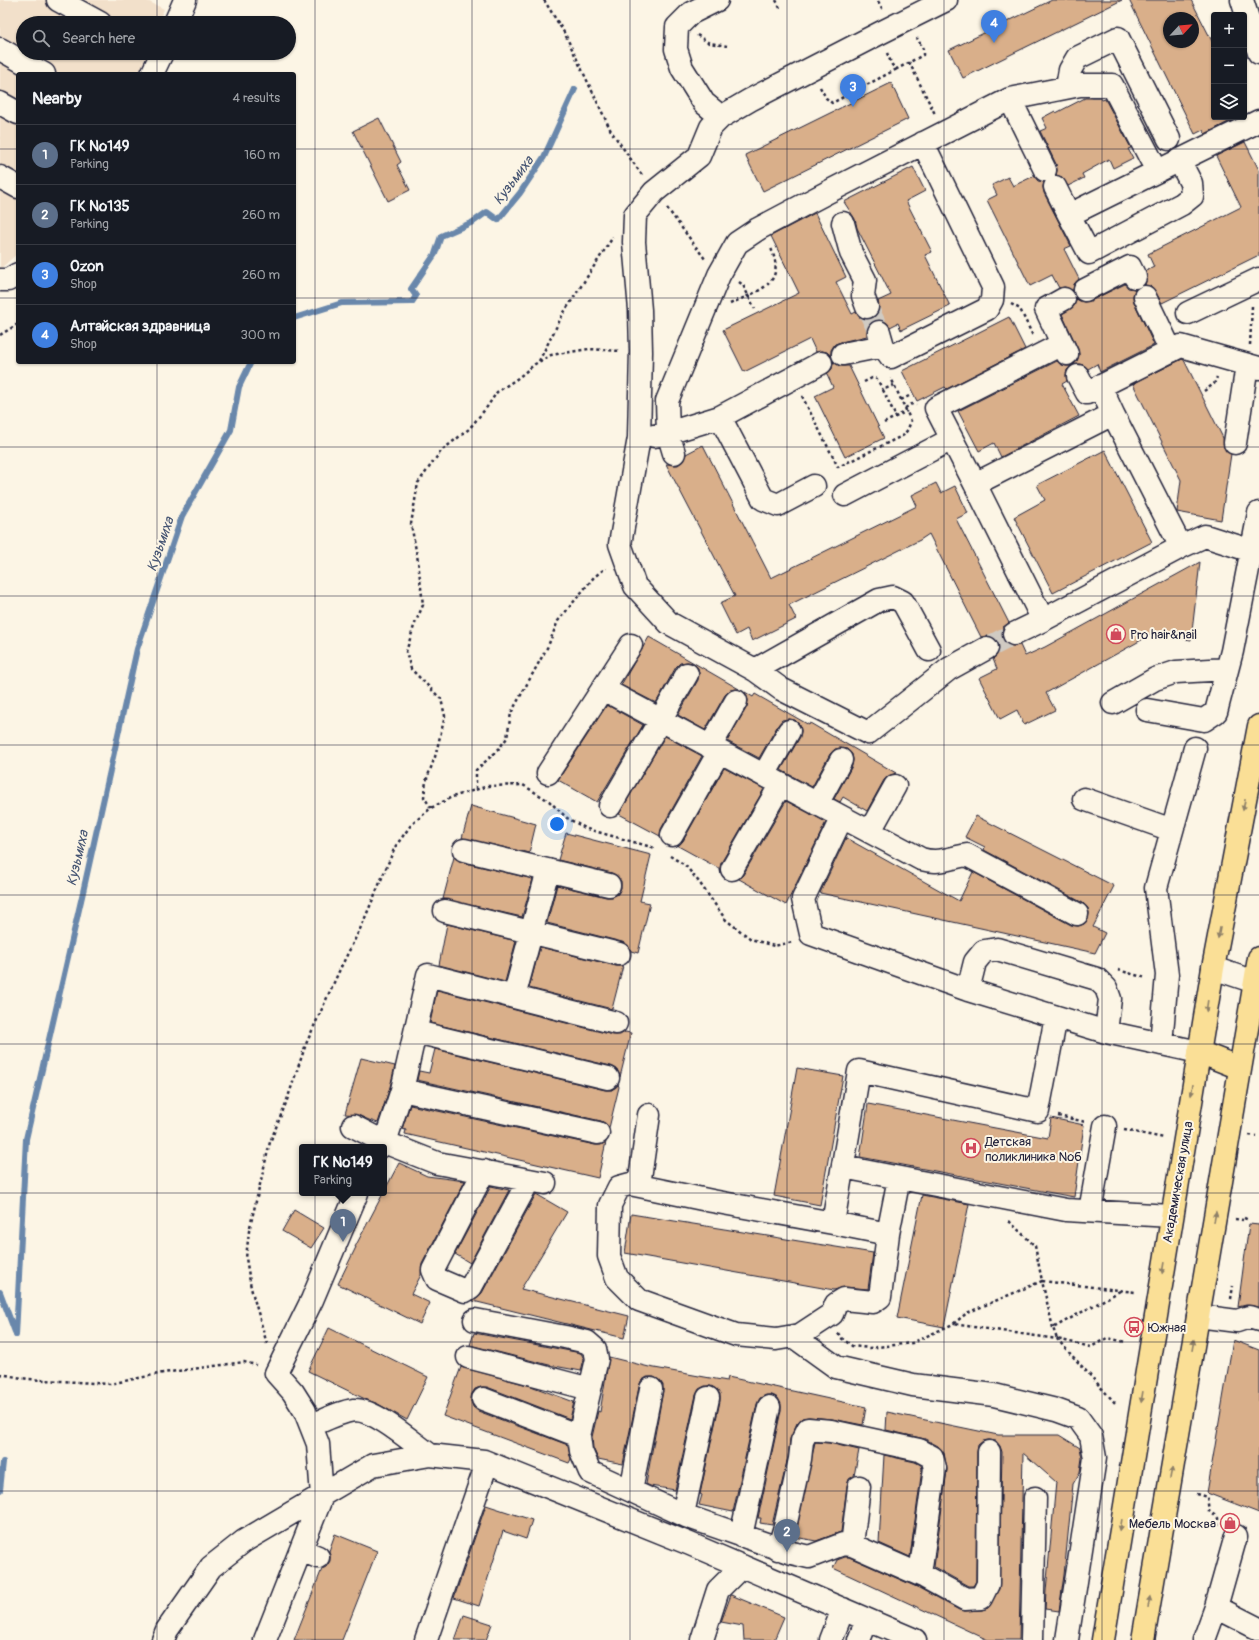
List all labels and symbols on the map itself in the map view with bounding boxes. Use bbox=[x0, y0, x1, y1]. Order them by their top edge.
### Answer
pin: 4 bbox=[981, 10, 1007, 43]
north arrow bbox=[1163, 12, 1199, 48]
pin: 3 bbox=[840, 74, 866, 107]
water label: Кузьмиха bbox=[490, 152, 538, 208]
water label: Кузьмиха bbox=[143, 513, 178, 573]
shop icon: Pro hair&nail bbox=[1105, 623, 1127, 645]
place label: Pro hair&nail bbox=[1130, 627, 1197, 643]
one-way arrow bbox=[1240, 799, 1246, 811]
your location bbox=[547, 814, 567, 834]
water label: Кузьмиха bbox=[63, 827, 92, 887]
one-way arrow bbox=[1216, 927, 1222, 939]
one-way arrow bbox=[1204, 1000, 1210, 1012]
one-way arrow bbox=[1189, 1084, 1195, 1096]
street label: Академическая улица bbox=[1159, 1120, 1197, 1244]
place label: Детская поликлиника №6 bbox=[984, 1134, 1082, 1165]
hospital icon: Детская поликлиника №6 bbox=[960, 1137, 982, 1159]
pin: 1 bbox=[330, 1209, 356, 1242]
one-way arrow bbox=[1212, 1211, 1218, 1223]
one-way arrow bbox=[1160, 1262, 1166, 1274]
bus stop icon: Южная bbox=[1123, 1316, 1145, 1338]
place label: Южная bbox=[1148, 1320, 1186, 1336]
one-way arrow bbox=[1190, 1339, 1196, 1351]
one-way arrow bbox=[1139, 1391, 1145, 1403]
one-way arrow bbox=[1168, 1467, 1174, 1480]
shop icon: Мебель Москва bbox=[1219, 1512, 1241, 1534]
place label: Мебель Москва bbox=[1129, 1516, 1216, 1532]
pin: 2 bbox=[774, 1519, 800, 1552]
one-way arrow bbox=[1118, 1519, 1124, 1531]
one-way arrow bbox=[1146, 1595, 1152, 1608]

